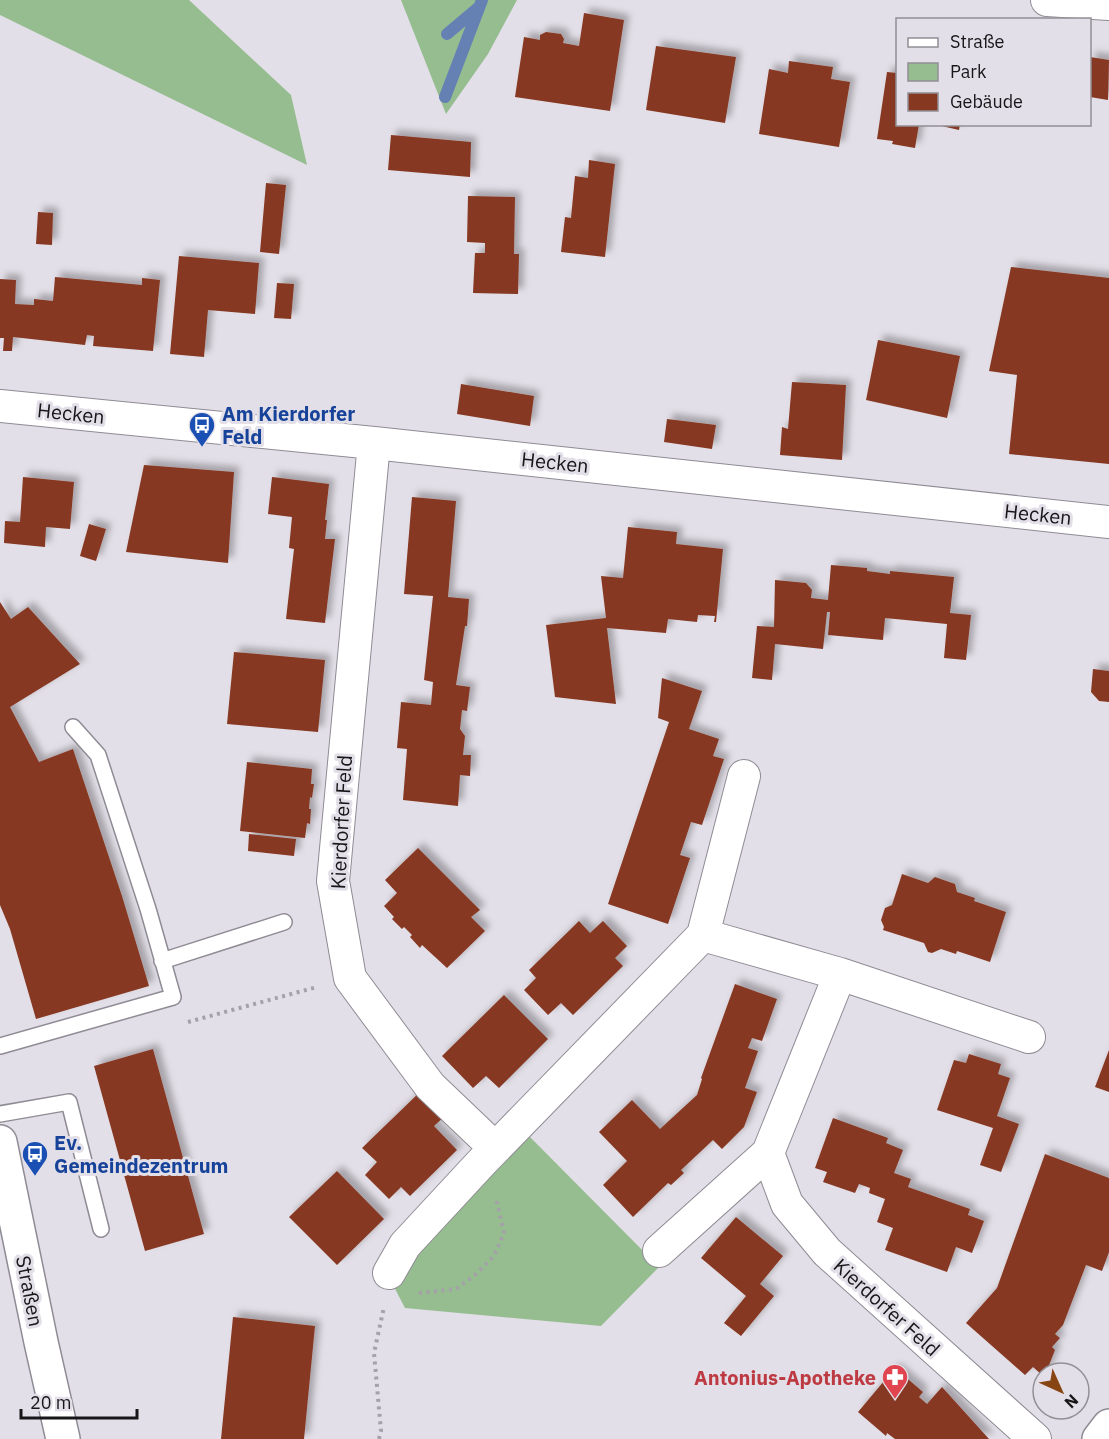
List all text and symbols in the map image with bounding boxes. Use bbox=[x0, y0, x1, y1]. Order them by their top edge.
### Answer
legend bbox=[896, 18, 1091, 126]
text: Straße bbox=[950, 30, 1004, 53]
text: Park bbox=[950, 60, 987, 83]
text: Gebäude bbox=[950, 90, 1023, 113]
street label: Hecken bbox=[36, 396, 106, 430]
place label: Am Kierdorfer Feld bbox=[222, 400, 355, 450]
bus stop icon: Am Kierdorfer Feld bbox=[187, 410, 217, 448]
street label: Hecken bbox=[520, 445, 590, 479]
street label: Hecken bbox=[1003, 497, 1073, 531]
street label: Kierdorfer Feld bbox=[324, 754, 358, 890]
place label: Ev. Gemeindezentrum bbox=[54, 1129, 229, 1179]
bus stop icon: Ev. Gemeindezentrum bbox=[20, 1139, 50, 1177]
street label: Kierdorfer Feld bbox=[828, 1252, 946, 1362]
street label: Straßen bbox=[10, 1253, 50, 1329]
north arrow bbox=[1031, 1361, 1091, 1421]
pharmacy icon: Antonius-Apotheke bbox=[880, 1362, 910, 1400]
place label: Antonius-Apotheke bbox=[694, 1364, 876, 1391]
scale bar bbox=[21, 1382, 136, 1420]
text: N bbox=[1060, 1390, 1083, 1413]
text: 20 m bbox=[30, 1391, 72, 1414]

